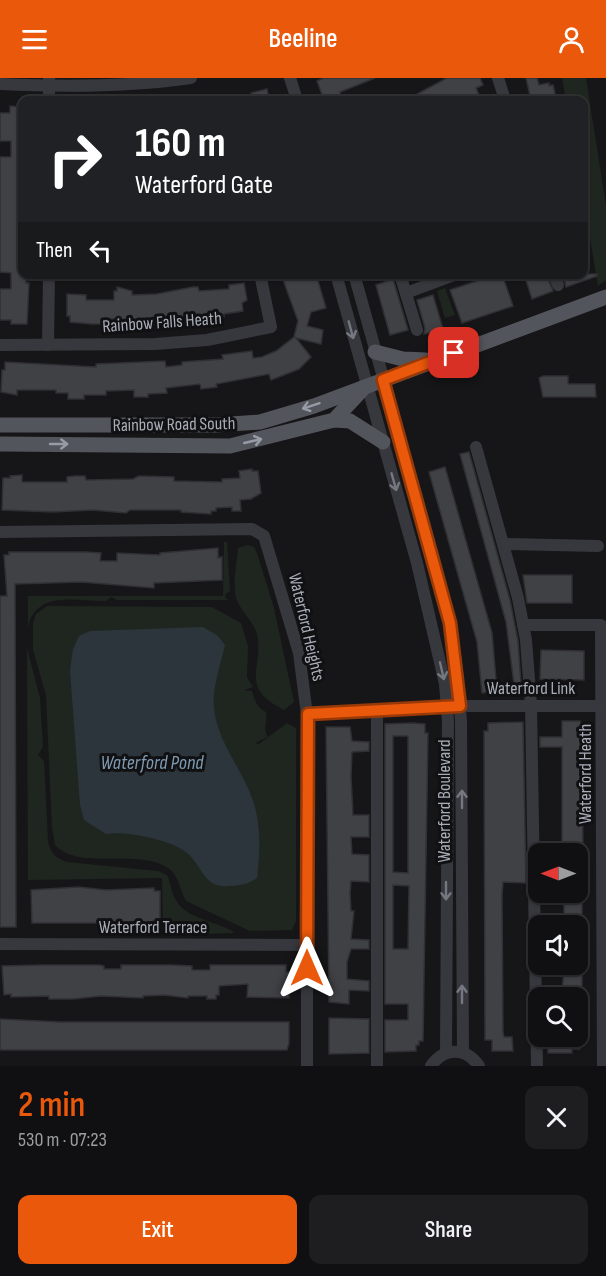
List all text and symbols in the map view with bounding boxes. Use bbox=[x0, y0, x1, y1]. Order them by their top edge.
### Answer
icon: menu bbox=[18, 23, 51, 56]
text: Beeline bbox=[268, 23, 338, 55]
icon: person bbox=[555, 23, 588, 56]
text: 160 m bbox=[135, 118, 226, 169]
icon: right bbox=[36, 120, 114, 198]
text: Waterford Gate bbox=[135, 169, 273, 201]
icon: left bbox=[84, 234, 117, 267]
text: Then bbox=[36, 237, 72, 264]
street label: Rainbow Falls Heath bbox=[102, 308, 223, 337]
one-way arrow bbox=[346, 320, 357, 339]
pin bbox=[428, 327, 479, 378]
icon: arrive bbox=[437, 336, 470, 369]
one-way arrow bbox=[302, 402, 321, 413]
street label: Rainbow Road South bbox=[113, 413, 236, 436]
one-way arrow bbox=[243, 435, 262, 446]
one-way arrow bbox=[48, 438, 68, 450]
one-way arrow bbox=[389, 472, 400, 491]
street label: Waterford Heights bbox=[284, 571, 329, 683]
one-way arrow bbox=[437, 661, 448, 681]
street label: Waterford Link bbox=[487, 678, 575, 699]
street label: Waterford Heath bbox=[575, 724, 596, 824]
street label: Waterford Boulevard bbox=[434, 739, 455, 863]
water label: Waterford Pond bbox=[100, 751, 204, 775]
one-way arrow bbox=[456, 789, 467, 809]
north arrow bbox=[528, 843, 588, 903]
map controls bbox=[528, 843, 588, 1047]
one-way arrow bbox=[441, 880, 452, 900]
button: sound bbox=[528, 915, 588, 975]
street label: Waterford Terrace bbox=[99, 917, 207, 938]
position arrow bbox=[275, 936, 339, 1000]
one-way arrow bbox=[456, 984, 468, 1004]
button: search bbox=[528, 987, 588, 1047]
text: 2 min bbox=[18, 1084, 85, 1127]
button: close bbox=[525, 1086, 588, 1149]
text: 530 m · 07:23 bbox=[18, 1128, 107, 1152]
button: Exit bbox=[18, 1195, 297, 1264]
button: Share bbox=[309, 1195, 588, 1264]

